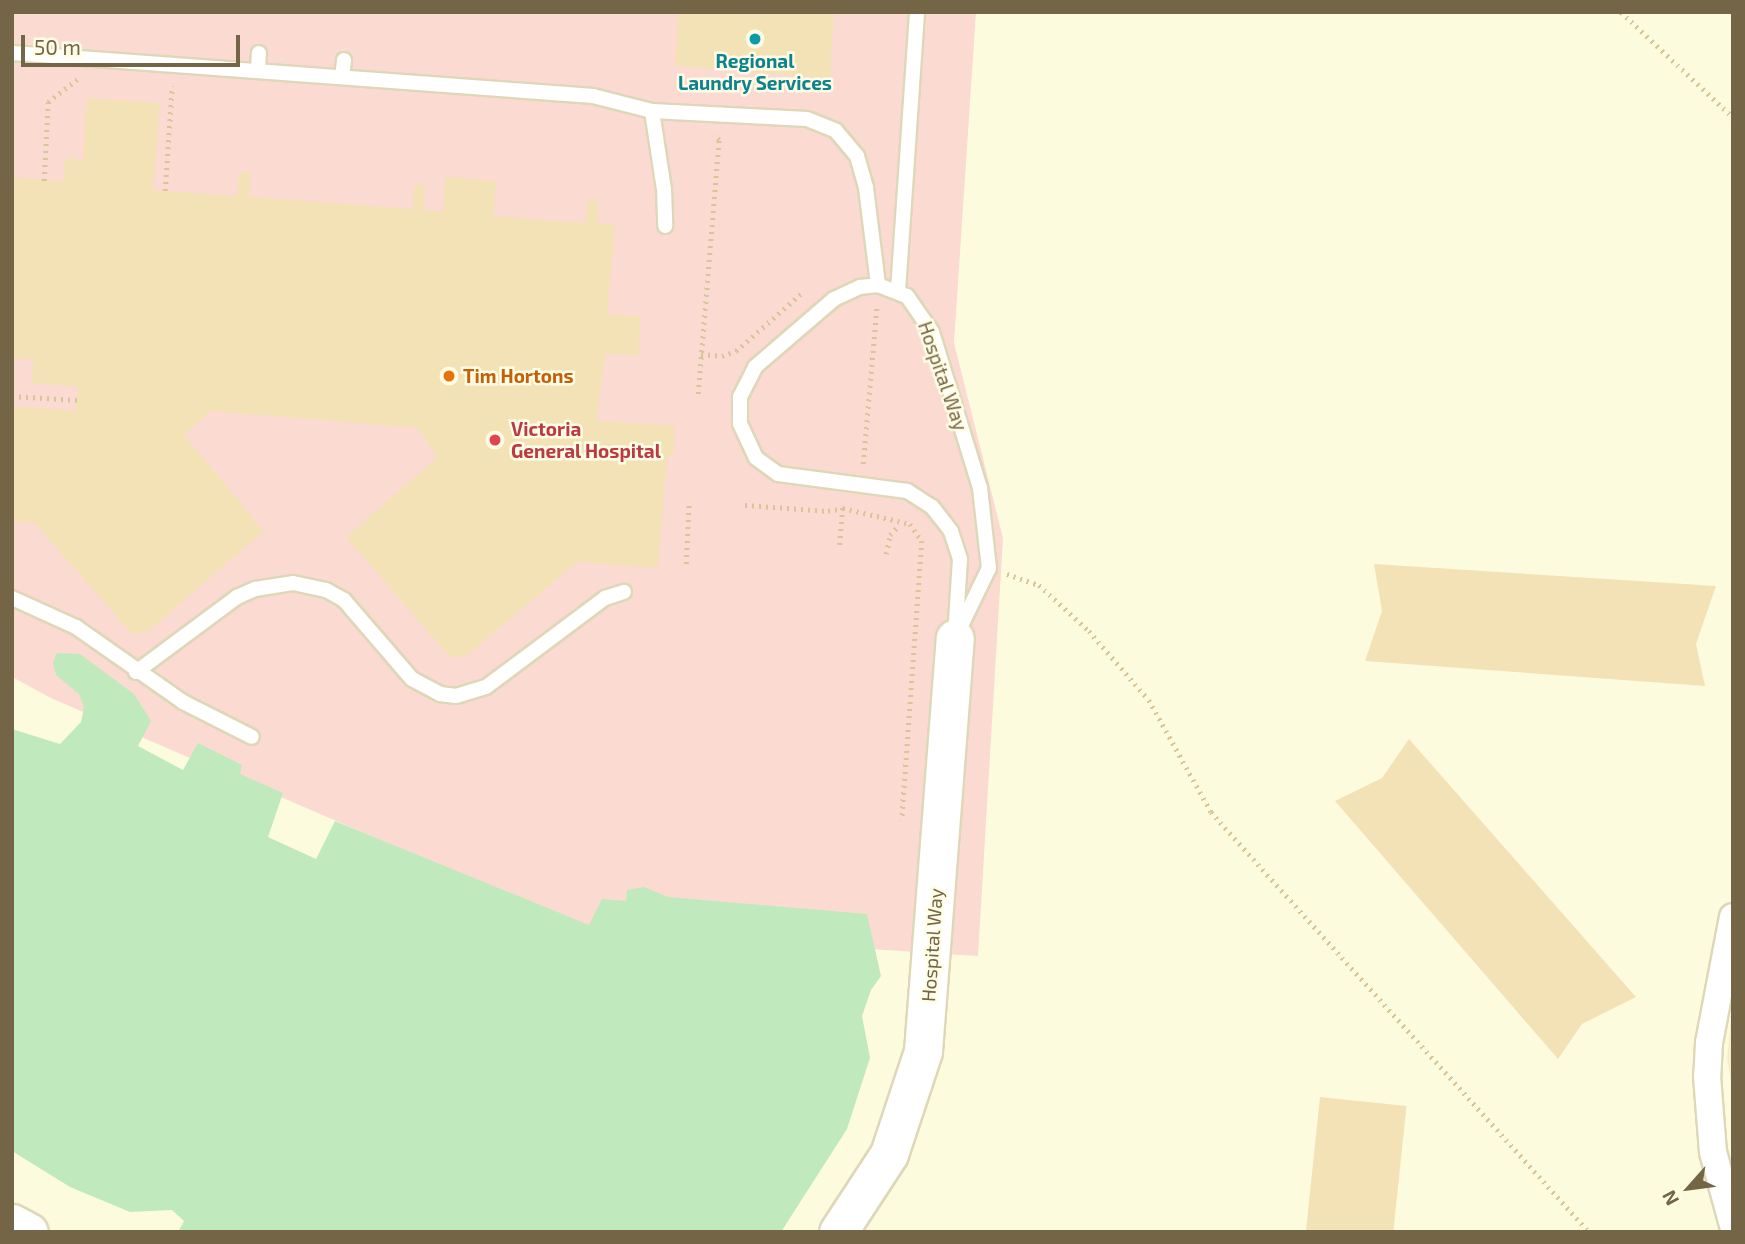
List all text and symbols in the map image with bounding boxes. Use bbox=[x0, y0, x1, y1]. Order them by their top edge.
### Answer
scale bar bbox=[24, 21, 243, 65]
marker: Regional Laundry Services bbox=[747, 31, 763, 47]
text: 50 m bbox=[34, 34, 81, 59]
place label: Regional Laundry Services bbox=[678, 50, 832, 94]
street label: Hospital Way bbox=[914, 318, 972, 434]
place label: Tim Hortons bbox=[463, 365, 573, 387]
marker: Tim Hortons bbox=[441, 368, 457, 384]
place label: Victoria General Hospital bbox=[511, 418, 661, 462]
marker: Victoria General Hospital bbox=[485, 430, 505, 450]
street label: Hospital Way bbox=[917, 887, 947, 1003]
north arrow bbox=[1654, 1153, 1724, 1223]
text: N bbox=[1657, 1187, 1683, 1210]

